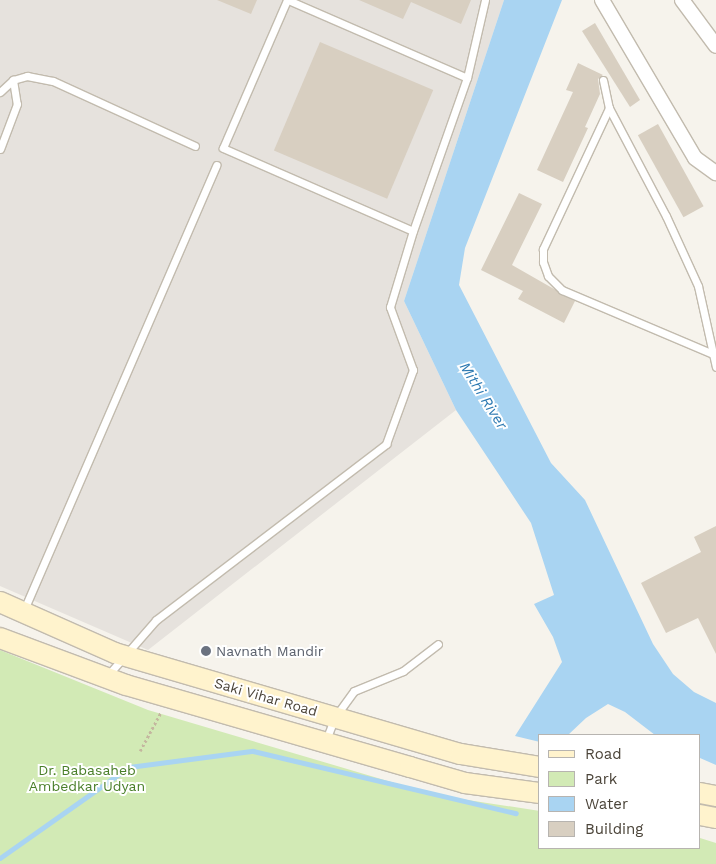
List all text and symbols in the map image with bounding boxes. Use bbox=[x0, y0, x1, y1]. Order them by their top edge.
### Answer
water label: Mithi River bbox=[455, 359, 511, 433]
place label: Navnath Mandir bbox=[216, 643, 323, 659]
marker: Navnath Mandir bbox=[200, 645, 212, 657]
street label: Saki Vihar Road bbox=[212, 674, 320, 720]
legend bbox=[538, 734, 701, 849]
text: Road bbox=[585, 745, 622, 763]
park label: Dr. Babasaheb Ambedkar Udyan bbox=[29, 762, 145, 794]
text: Park bbox=[585, 770, 617, 788]
text: Water bbox=[585, 795, 628, 813]
text: Building bbox=[585, 820, 643, 838]

